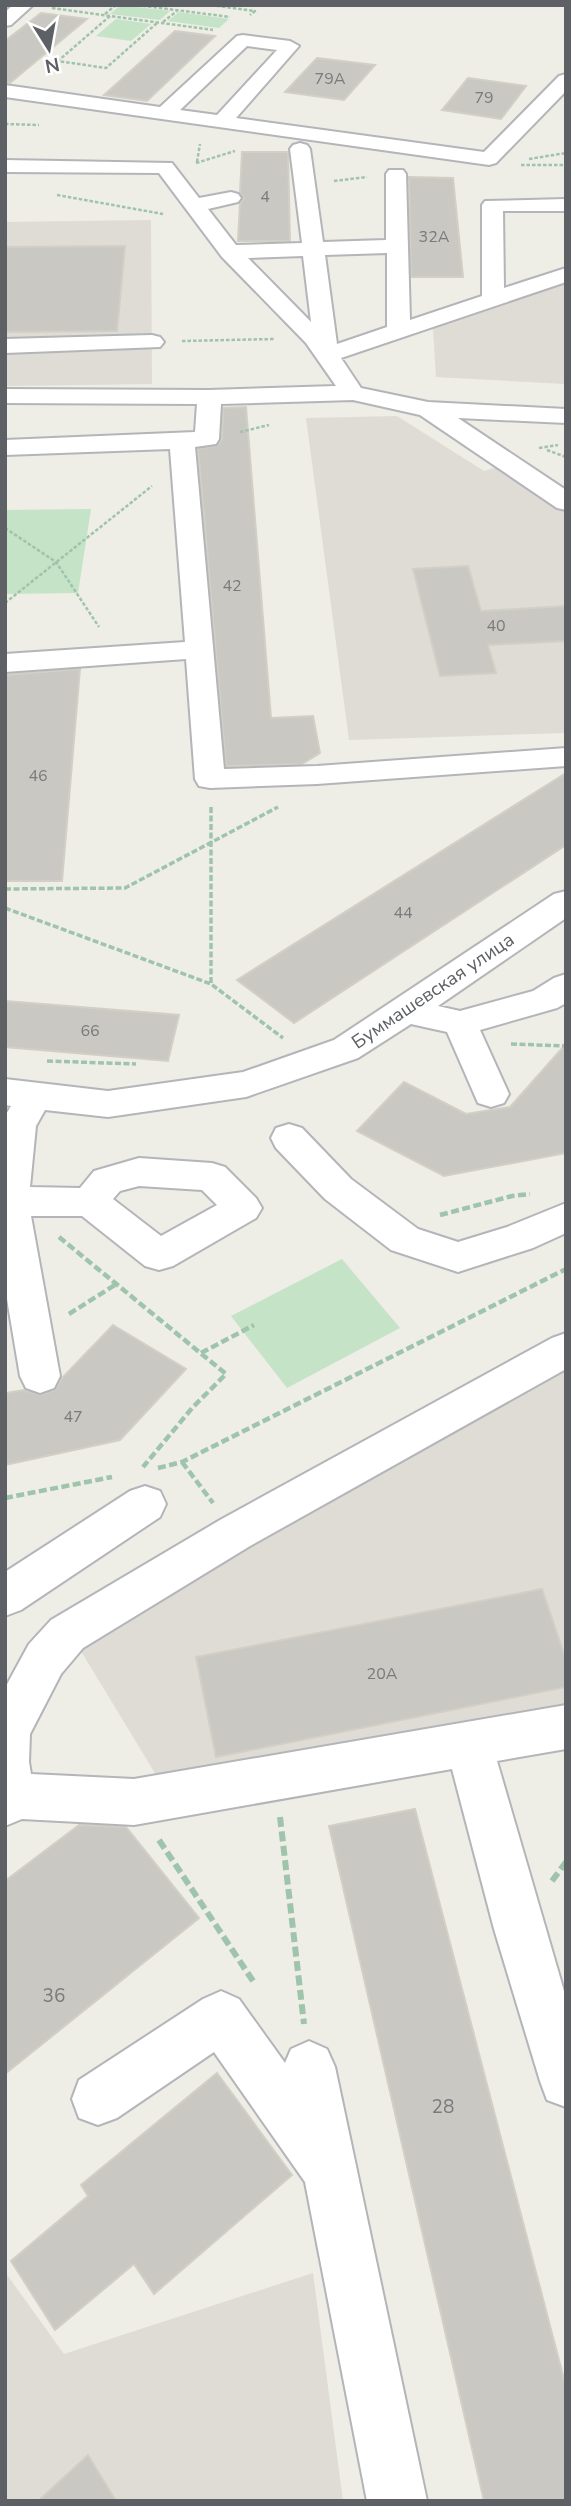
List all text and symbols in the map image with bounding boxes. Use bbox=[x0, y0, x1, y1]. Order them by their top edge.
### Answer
north arrow bbox=[14, 14, 84, 84]
text: N bbox=[43, 51, 62, 79]
house number: 79А bbox=[315, 68, 346, 90]
house number: 79 bbox=[474, 87, 494, 109]
house number: 4 bbox=[260, 186, 270, 208]
house number: 32А bbox=[419, 226, 450, 248]
house number: 42 bbox=[222, 575, 242, 597]
house number: 40 bbox=[486, 615, 506, 637]
house number: 46 bbox=[28, 765, 48, 787]
house number: 44 bbox=[393, 902, 413, 924]
street label: Буммашевская улица bbox=[347, 927, 519, 1055]
house number: 66 bbox=[80, 1020, 100, 1042]
house number: 47 bbox=[63, 1406, 83, 1428]
house number: 20А bbox=[367, 1663, 398, 1685]
house number: 36 bbox=[43, 1983, 65, 2009]
house number: 28 bbox=[432, 2094, 454, 2120]

